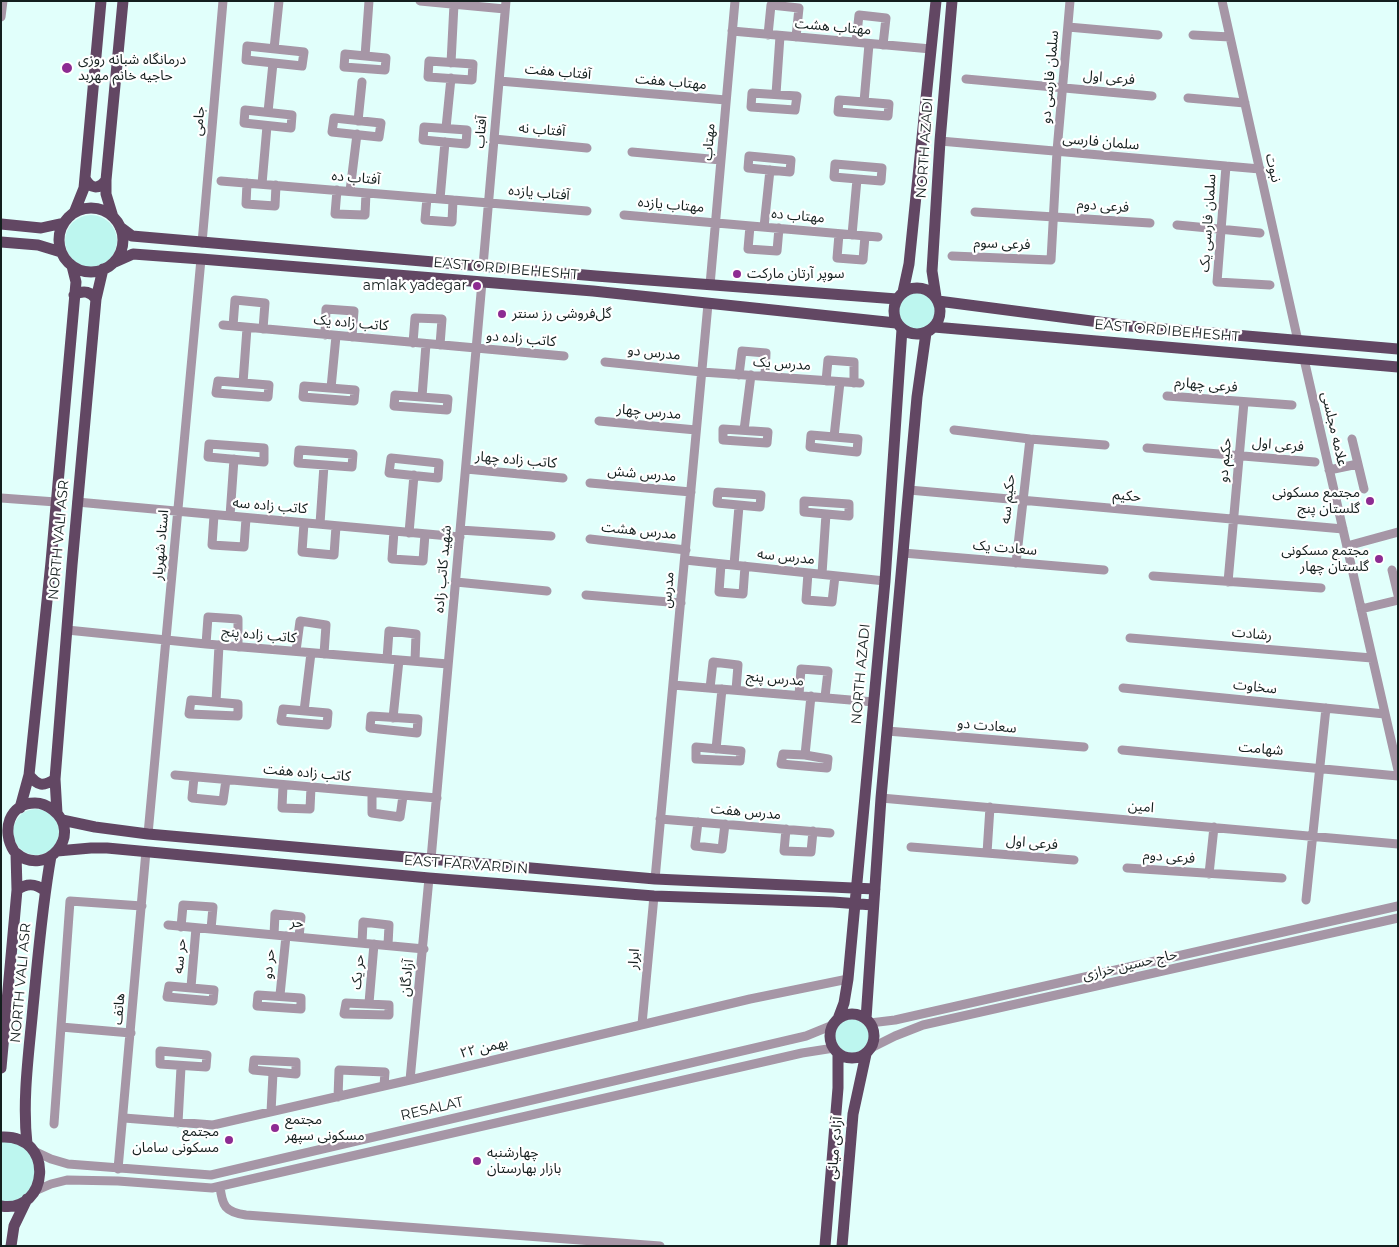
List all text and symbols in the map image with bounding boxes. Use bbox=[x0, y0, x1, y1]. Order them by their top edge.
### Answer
street label: مهتاب هشت bbox=[794, 15, 872, 39]
street label: سلمان فارسی دو bbox=[1038, 30, 1062, 124]
place label: درمانگاه شبانه‌ روزی حاجیه‌ خانم مهربد bbox=[78, 52, 186, 84]
marker: درمانگاه شبانه‌ روزی حاجیه‌ خانم مهربد bbox=[60, 61, 74, 75]
street label: آفتاب هفت bbox=[524, 61, 592, 83]
street label: فرعی اول bbox=[1082, 67, 1136, 89]
street label: مهتاب هفت bbox=[635, 71, 707, 93]
street label: NORTH AZADI bbox=[913, 97, 937, 199]
street label: جامی bbox=[189, 105, 209, 137]
street label: آفتاب bbox=[471, 115, 491, 149]
street label: آفتاب نه bbox=[518, 120, 566, 140]
street label: مهتاب bbox=[699, 123, 719, 161]
street label: سلمان فارسی bbox=[1062, 130, 1140, 154]
street label: نبوت bbox=[1262, 152, 1284, 184]
street label: آفتاب ده bbox=[331, 168, 381, 188]
street label: سلمان فارسی یک bbox=[1196, 173, 1220, 273]
street label: آفتاب یازده bbox=[508, 182, 570, 204]
street label: مهتاب یازده bbox=[637, 194, 705, 216]
street label: فرعی دوم bbox=[1076, 196, 1130, 216]
street label: مهتاب ده bbox=[771, 205, 825, 227]
street label: فرعی سوم bbox=[973, 235, 1031, 253]
street label: EAST ORDIBEHESHT bbox=[433, 254, 579, 284]
place label: سوپر آرتان مارکت bbox=[747, 266, 845, 282]
marker: سوپر آرتان مارکت bbox=[731, 268, 743, 280]
place label: amlak yadegar bbox=[363, 278, 467, 294]
marker: amlak yadegar bbox=[471, 280, 483, 292]
place label: گل‌فروشی رز سنتر bbox=[512, 306, 611, 322]
marker: گل‌فروشی رز سنتر bbox=[496, 308, 508, 320]
street label: کاتب زاده یک bbox=[313, 311, 389, 335]
street label: EAST ORDIBEHESHT bbox=[1094, 316, 1240, 346]
street label: کاتب زاده دو bbox=[485, 328, 557, 350]
street label: مدرس دو bbox=[627, 342, 681, 364]
street label: مدرس یک bbox=[753, 354, 811, 374]
street label: فرعی چهارم bbox=[1174, 374, 1238, 396]
street label: علامه مجلسی bbox=[1317, 390, 1351, 468]
street label: مدرس چهار bbox=[616, 401, 682, 423]
street label: فرعی اول bbox=[1251, 434, 1305, 456]
street label: حکیم دو bbox=[1215, 437, 1235, 483]
street label: کاتب زاده چهار bbox=[475, 448, 557, 472]
street label: مدرس شش bbox=[607, 463, 677, 485]
street label: حکیم سه bbox=[997, 473, 1019, 525]
street label: NORTH VALI ASR bbox=[45, 479, 73, 601]
place label: مجتمع مسکونی گلستان پنج bbox=[1272, 485, 1360, 518]
street label: حکیم bbox=[1112, 486, 1142, 506]
street label: کاتب زاده سه bbox=[232, 494, 308, 518]
marker: مجتمع مسکونی گلستان پنج bbox=[1364, 495, 1376, 507]
street label: استاد شهریار bbox=[150, 509, 172, 581]
street label: مدرس هشت bbox=[601, 519, 677, 543]
street label: شهید کاتب زاده bbox=[431, 524, 455, 614]
street label: سعادت یک bbox=[972, 537, 1038, 559]
place label: مجتمع مسکونی گلستان چهار bbox=[1281, 543, 1369, 576]
street label: مدرس سه bbox=[756, 546, 816, 568]
marker: مجتمع مسکونی گلستان چهار bbox=[1373, 553, 1385, 565]
street label: مدرس bbox=[658, 571, 678, 609]
street label: کاتب زاده پنج bbox=[221, 623, 297, 647]
street label: NORTH AZADI bbox=[848, 623, 874, 725]
street label: رشادت bbox=[1231, 624, 1273, 644]
street label: مدرس پنج bbox=[745, 668, 805, 690]
street label: سخاوت bbox=[1232, 676, 1278, 698]
street label: سعادت دو bbox=[957, 715, 1017, 737]
street label: شهامت bbox=[1238, 739, 1284, 759]
street label: کاتب زاده هفت bbox=[263, 761, 351, 785]
street label: امین bbox=[1127, 797, 1155, 817]
street label: مدرس هفت bbox=[710, 801, 782, 823]
street label: فرعی اول bbox=[1005, 832, 1059, 854]
street label: فرعی دوم bbox=[1142, 847, 1196, 867]
street label: EAST FARVARDIN bbox=[403, 852, 529, 878]
street label: حر bbox=[289, 914, 305, 932]
street label: NORTH VALI ASR bbox=[7, 922, 35, 1044]
street label: حر سه bbox=[170, 938, 190, 974]
street label: حاج حسین خرازی bbox=[1081, 946, 1179, 984]
street label: حر دو bbox=[259, 948, 279, 980]
street label: ابرار bbox=[625, 948, 643, 970]
street label: حر یک bbox=[348, 954, 368, 990]
street label: آزادگان bbox=[397, 958, 417, 998]
street label: هاتف bbox=[109, 992, 129, 1026]
street label: ۲۲ بهمن bbox=[458, 1034, 510, 1062]
street label: RESALAT bbox=[399, 1094, 465, 1124]
place label: مجتمع مسکونی سپهر bbox=[285, 1112, 365, 1144]
street label: آزادی میانی bbox=[824, 1116, 846, 1180]
marker: مجتمع مسکونی سپهر bbox=[269, 1122, 281, 1134]
place label: مجتمع مسکونی سامان bbox=[132, 1124, 219, 1156]
marker: مجتمع مسکونی سامان bbox=[223, 1134, 235, 1146]
place label: چهارشنبه بازار بهارستان bbox=[487, 1145, 561, 1178]
marker: چهارشنبه بازار بهارستان bbox=[471, 1155, 483, 1167]

